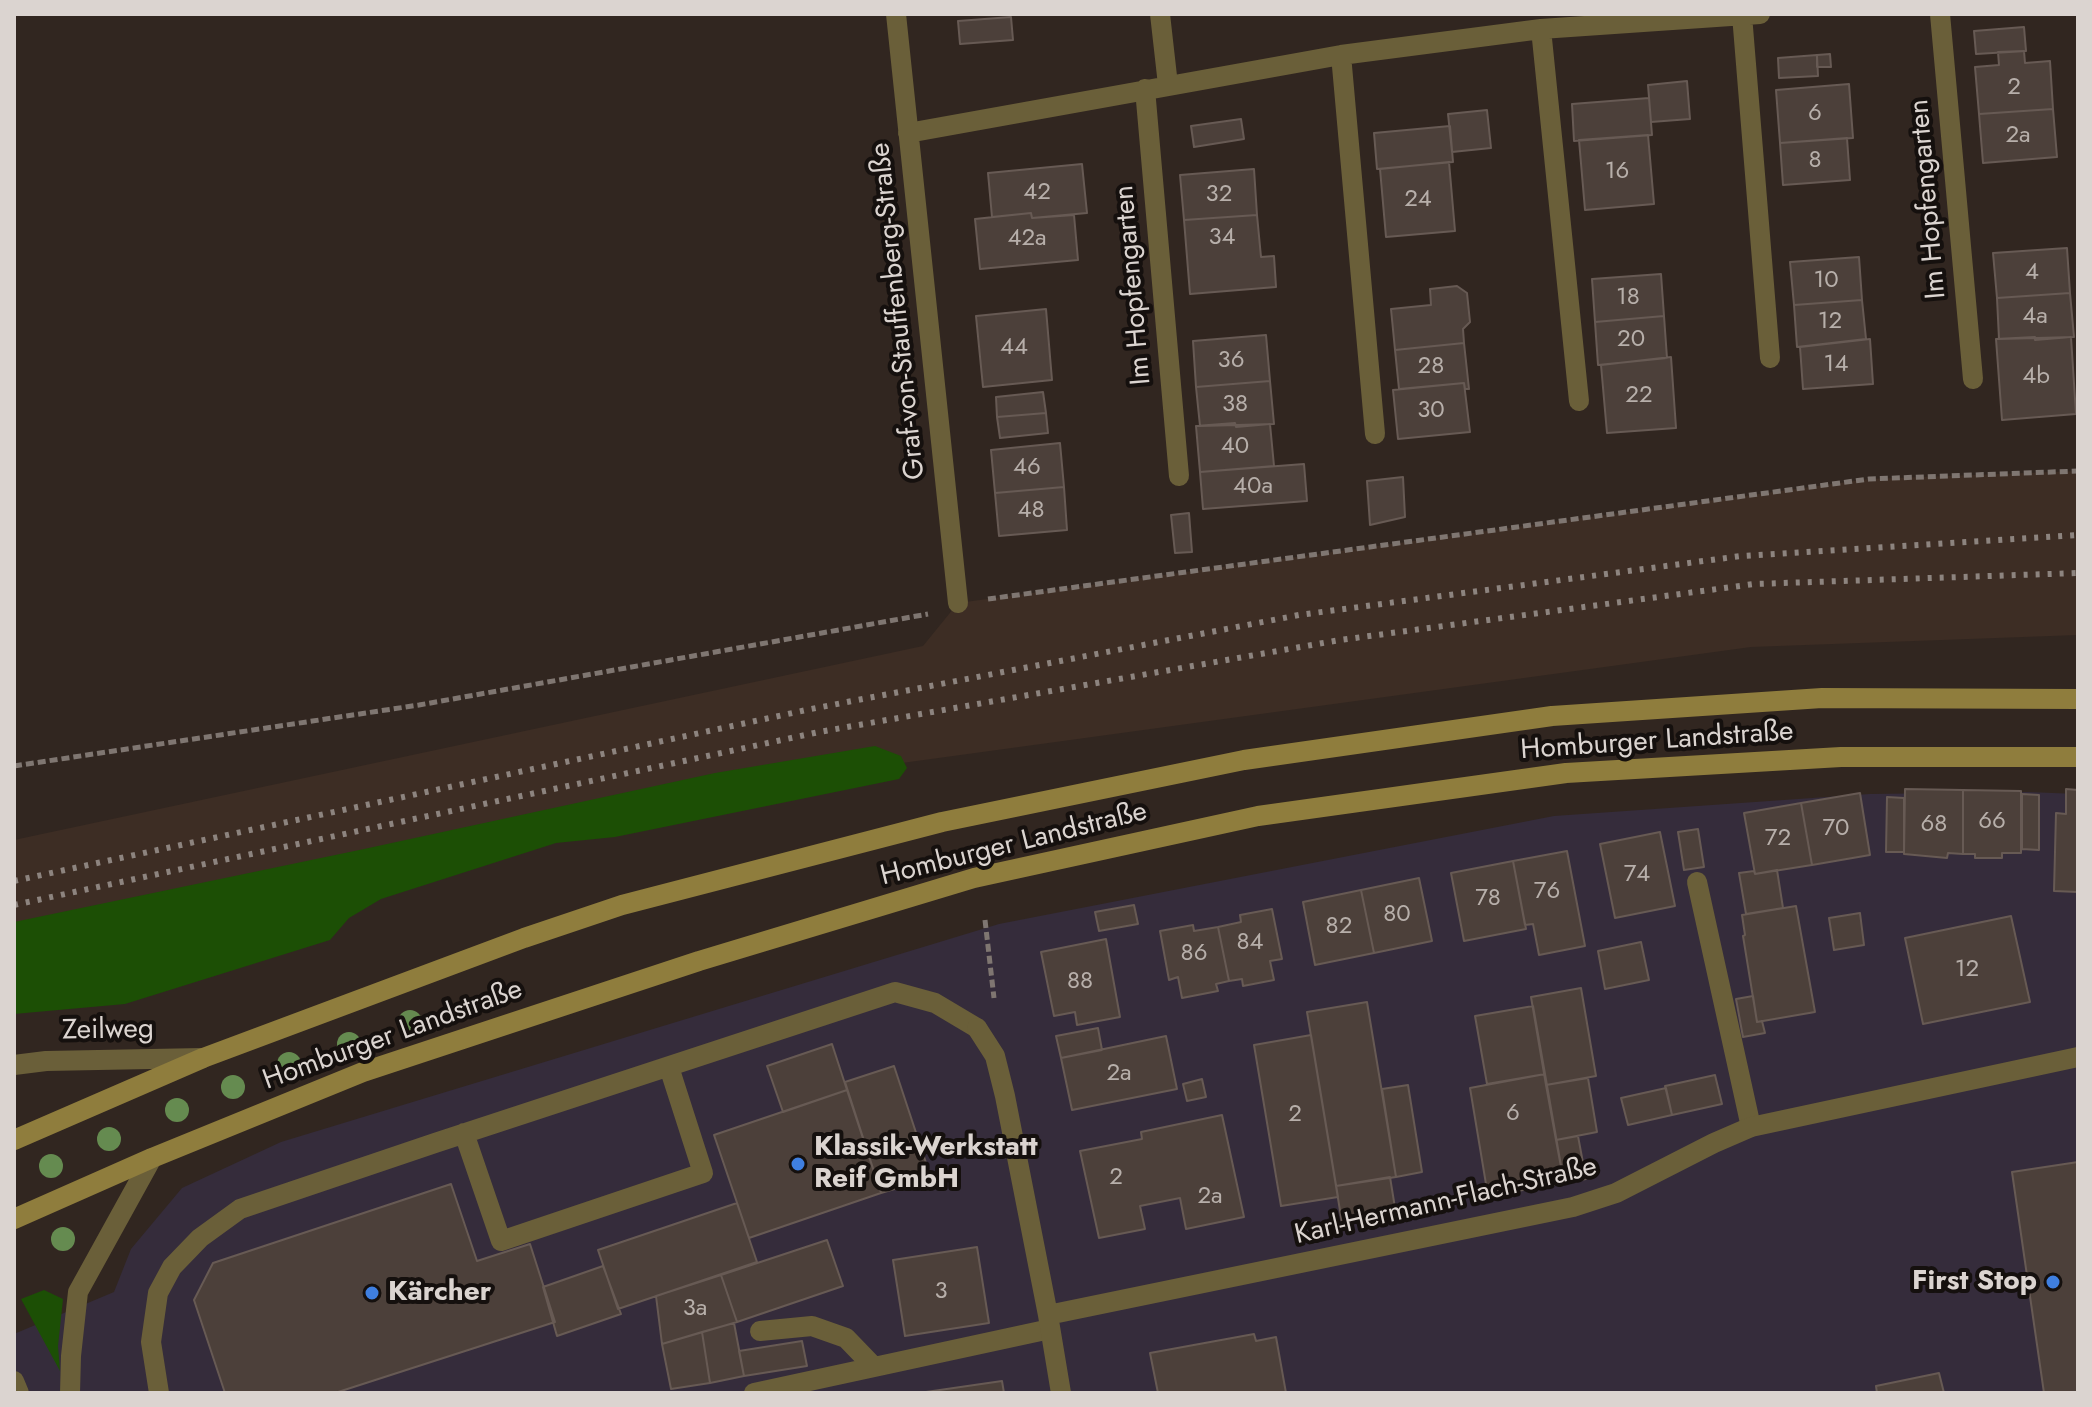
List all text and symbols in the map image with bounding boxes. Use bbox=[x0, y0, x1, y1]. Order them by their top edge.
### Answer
house number: 2 bbox=[2007, 74, 2021, 102]
street label: Im Hopfengarten bbox=[1904, 98, 1954, 300]
house number: 6 bbox=[1808, 100, 1822, 128]
house number: 2a bbox=[2005, 122, 2031, 150]
street label: Graf-von-Stauffenberg-Straße bbox=[865, 141, 933, 481]
house number: 8 bbox=[1808, 147, 1822, 175]
house number: 16 bbox=[1605, 158, 1629, 186]
house number: 42 bbox=[1023, 179, 1051, 207]
house number: 32 bbox=[1206, 181, 1232, 209]
street label: Im Hopfengarten bbox=[1109, 184, 1159, 386]
house number: 24 bbox=[1404, 186, 1432, 214]
house number: 34 bbox=[1208, 224, 1236, 252]
house number: 42a bbox=[1007, 225, 1047, 253]
house number: 4 bbox=[2025, 259, 2039, 287]
house number: 10 bbox=[1813, 267, 1839, 295]
house number: 18 bbox=[1616, 284, 1640, 312]
house number: 4a bbox=[2022, 303, 2048, 331]
house number: 12 bbox=[1818, 308, 1842, 336]
house number: 20 bbox=[1617, 326, 1645, 354]
house number: 44 bbox=[1000, 334, 1028, 362]
house number: 36 bbox=[1218, 347, 1244, 375]
house number: 14 bbox=[1824, 351, 1848, 379]
house number: 28 bbox=[1418, 353, 1444, 381]
house number: 4b bbox=[2022, 363, 2050, 391]
house number: 22 bbox=[1625, 382, 1653, 410]
house number: 38 bbox=[1222, 391, 1248, 419]
house number: 30 bbox=[1417, 397, 1445, 425]
house number: 40 bbox=[1221, 433, 1249, 461]
house number: 46 bbox=[1013, 454, 1041, 482]
house number: 40a bbox=[1233, 473, 1273, 501]
house number: 48 bbox=[1017, 497, 1045, 525]
street label: Homburger Landstraße bbox=[1519, 716, 1795, 768]
street label: Homburger Landstraße bbox=[877, 796, 1151, 894]
house number: 66 bbox=[1978, 808, 2006, 836]
house number: 68 bbox=[1921, 811, 1947, 839]
house number: 70 bbox=[1823, 815, 1849, 843]
house number: 72 bbox=[1765, 825, 1791, 853]
house number: 74 bbox=[1624, 861, 1650, 889]
house number: 76 bbox=[1534, 878, 1560, 906]
house number: 78 bbox=[1475, 885, 1501, 913]
house number: 80 bbox=[1383, 901, 1411, 929]
house number: 82 bbox=[1326, 913, 1352, 941]
house number: 84 bbox=[1236, 929, 1264, 957]
house number: 86 bbox=[1181, 940, 1207, 968]
house number: 12 bbox=[1955, 956, 1979, 984]
house number: 88 bbox=[1067, 968, 1093, 996]
street label: Homburger Landstraße bbox=[259, 973, 527, 1099]
street label: Zeilweg bbox=[62, 1013, 154, 1049]
house number: 2a bbox=[1106, 1060, 1132, 1088]
house number: 6 bbox=[1506, 1100, 1520, 1128]
house number: 2 bbox=[1288, 1101, 1302, 1129]
place label: Klassik-Werkstatt Reif GmbH bbox=[814, 1131, 1038, 1197]
street label: Karl-Hermann-Flach-Straße bbox=[1292, 1151, 1600, 1253]
marker: Klassik-Werkstatt Reif GmbH bbox=[789, 1155, 807, 1173]
house number: 2 bbox=[1109, 1164, 1123, 1192]
house number: 2a bbox=[1197, 1183, 1223, 1211]
place label: First Stop bbox=[1912, 1265, 2037, 1299]
marker: First Stop bbox=[2044, 1273, 2062, 1291]
place label: Kärcher bbox=[388, 1276, 491, 1310]
house number: 3 bbox=[934, 1278, 948, 1306]
marker: Kärcher bbox=[363, 1284, 381, 1302]
house number: 3a bbox=[683, 1295, 707, 1323]

